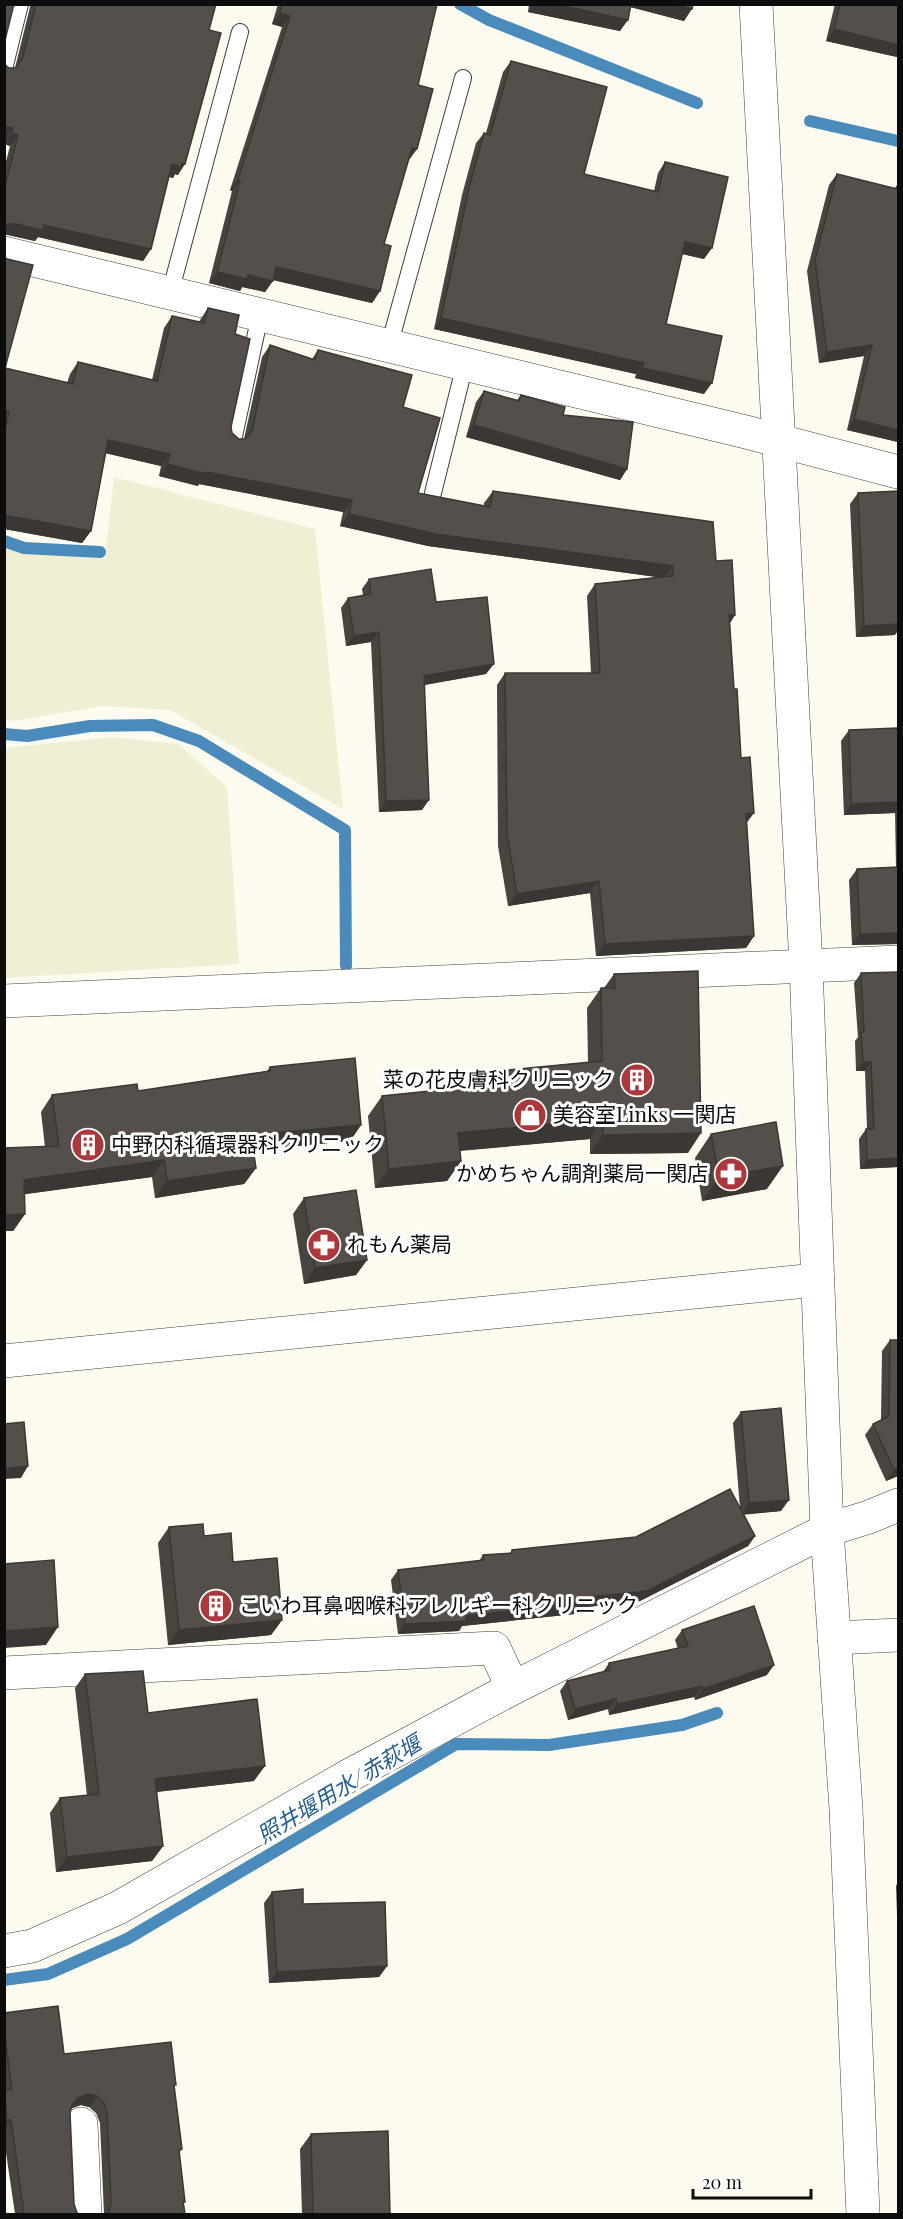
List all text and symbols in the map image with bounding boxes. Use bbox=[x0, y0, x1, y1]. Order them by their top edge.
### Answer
building icon: 菜の花皮膚科クリニック bbox=[619, 1062, 655, 1098]
place label: 菜の花皮膚科クリニック bbox=[383, 1064, 614, 1092]
shop icon: 美容室Links 一関店 bbox=[512, 1097, 548, 1133]
place label: 美容室Links 一関店 bbox=[553, 1099, 736, 1127]
building icon: 中野内科循環器科クリニック bbox=[70, 1127, 106, 1163]
place label: 中野内科循環器科クリニック bbox=[111, 1129, 384, 1157]
pharmacy icon: かめちゃん調剤薬局一関店 bbox=[713, 1156, 749, 1192]
place label: かめちゃん調剤薬局一関店 bbox=[456, 1158, 708, 1186]
pharmacy icon: れもん薬局 bbox=[306, 1227, 342, 1263]
place label: れもん薬局 bbox=[347, 1229, 452, 1257]
building icon: こいわ耳鼻咽喉科アレルギー科クリニック bbox=[198, 1588, 234, 1624]
place label: こいわ耳鼻咽喉科アレルギー科クリニック bbox=[239, 1590, 638, 1618]
water label: 照井堰用水/赤萩堰 bbox=[251, 1725, 429, 1849]
scale bar bbox=[693, 2162, 812, 2200]
text: 20 m bbox=[702, 2170, 742, 2194]

